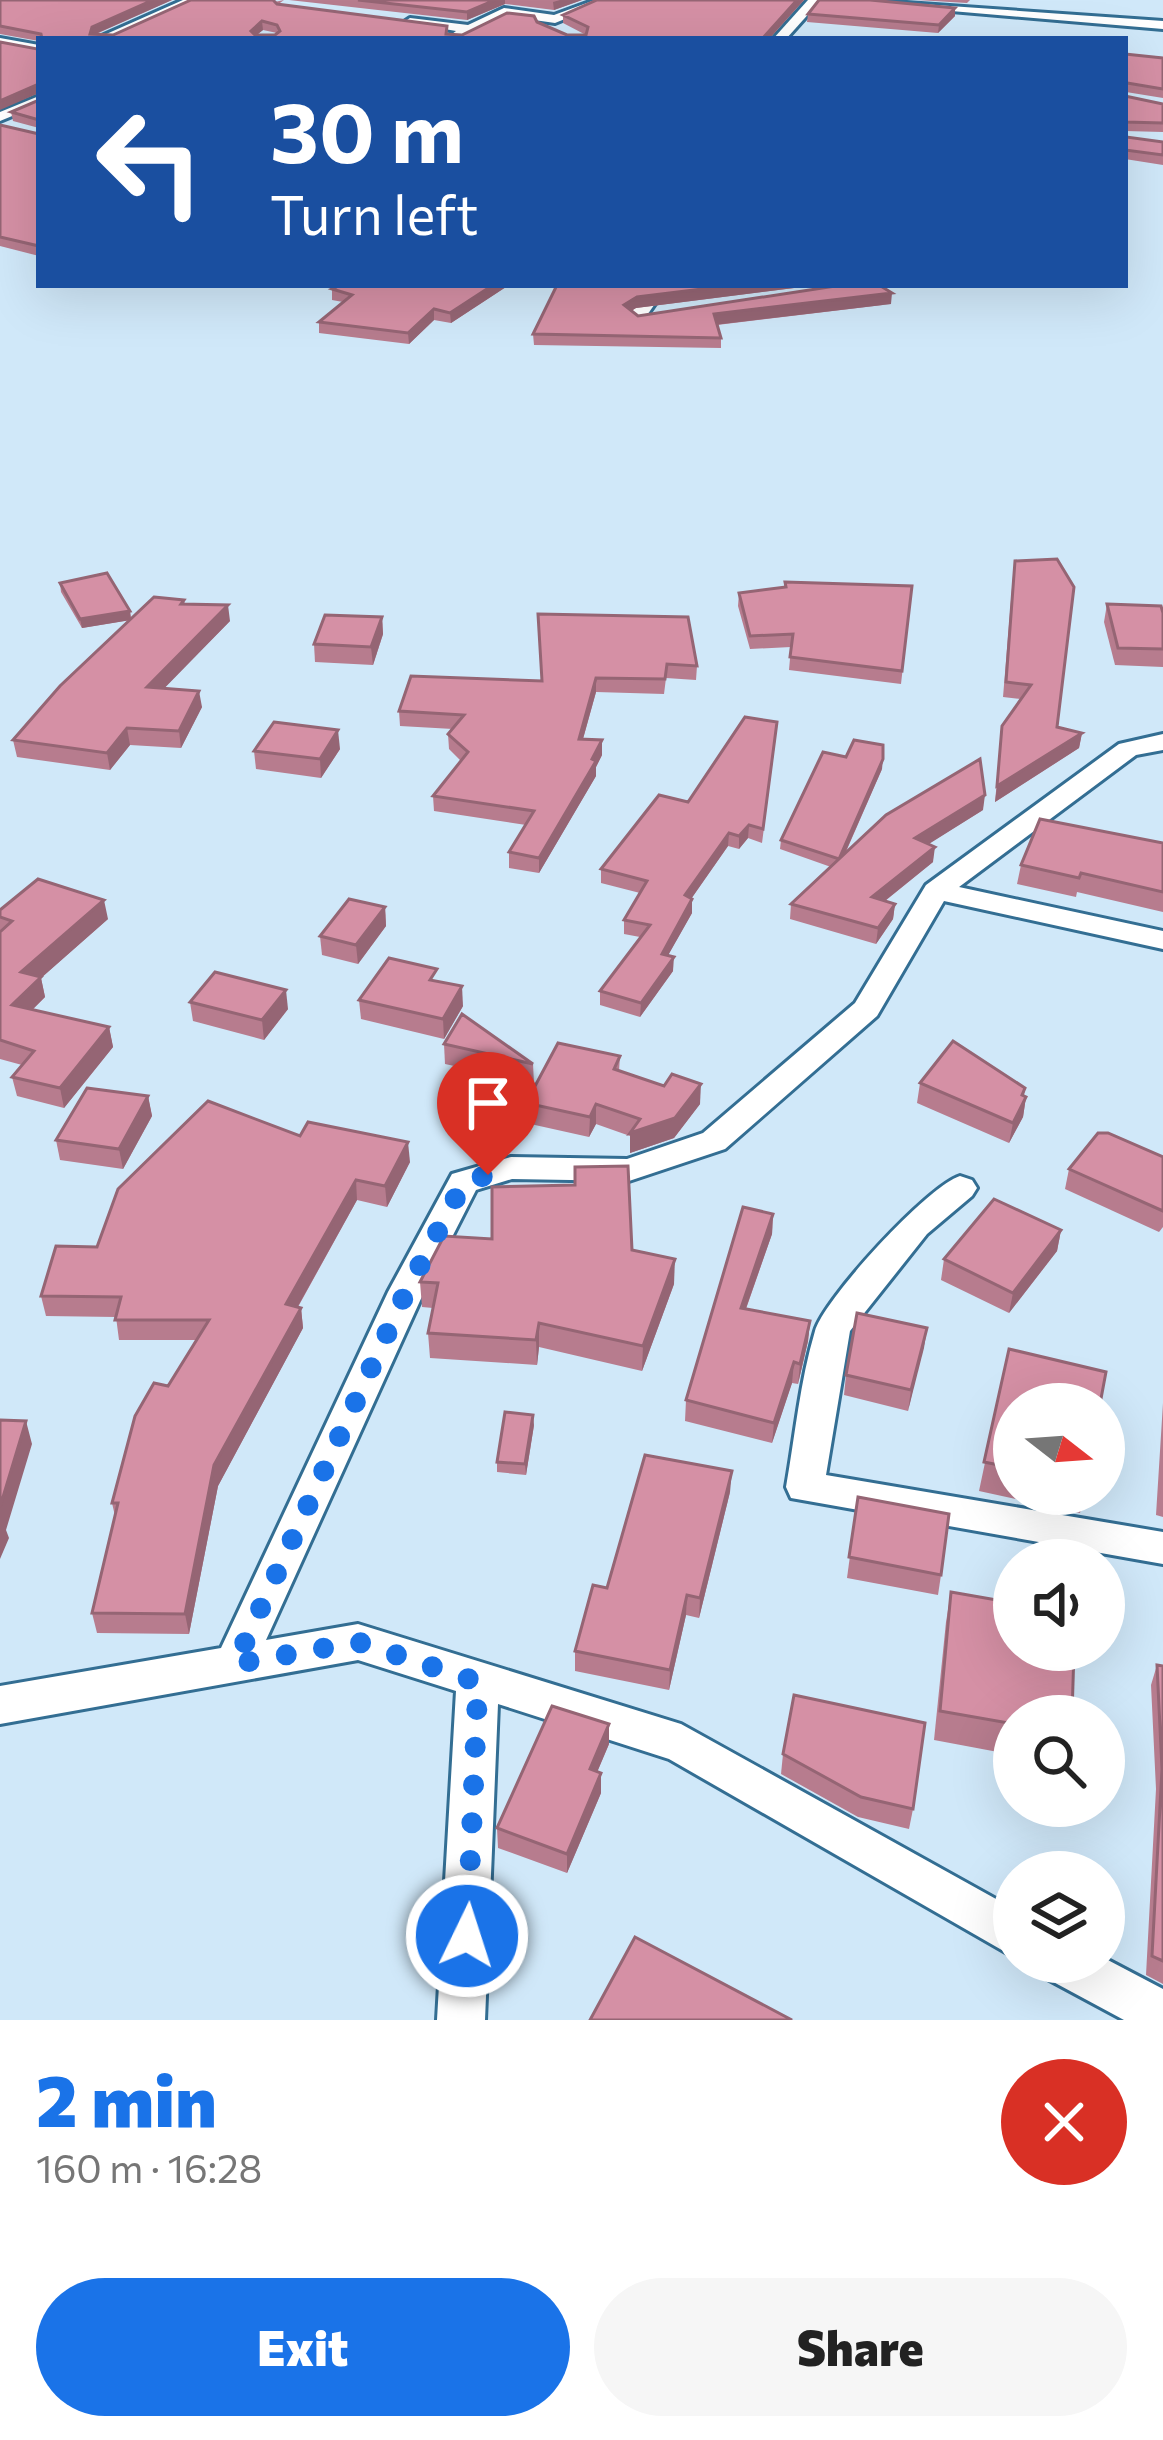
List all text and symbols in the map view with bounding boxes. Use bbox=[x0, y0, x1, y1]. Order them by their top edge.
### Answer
text: 30 m bbox=[270, 78, 464, 180]
icon: left bbox=[72, 84, 228, 240]
text: Turn left bbox=[270, 180, 478, 246]
pin bbox=[437, 1052, 539, 1175]
icon: arrive bbox=[455, 1070, 521, 1136]
north arrow bbox=[993, 1383, 1125, 1515]
map controls bbox=[993, 1383, 1125, 1983]
button: sound bbox=[993, 1539, 1125, 1671]
button: search bbox=[993, 1695, 1125, 1827]
button: layers bbox=[993, 1851, 1125, 1983]
position arrow bbox=[404, 1873, 530, 1999]
text: 2 min bbox=[36, 2054, 217, 2142]
button: close bbox=[1001, 2059, 1127, 2185]
text: 160 m · 16:28 bbox=[36, 2143, 262, 2191]
button: Exit bbox=[36, 2278, 570, 2416]
button: Share bbox=[594, 2278, 1127, 2416]

